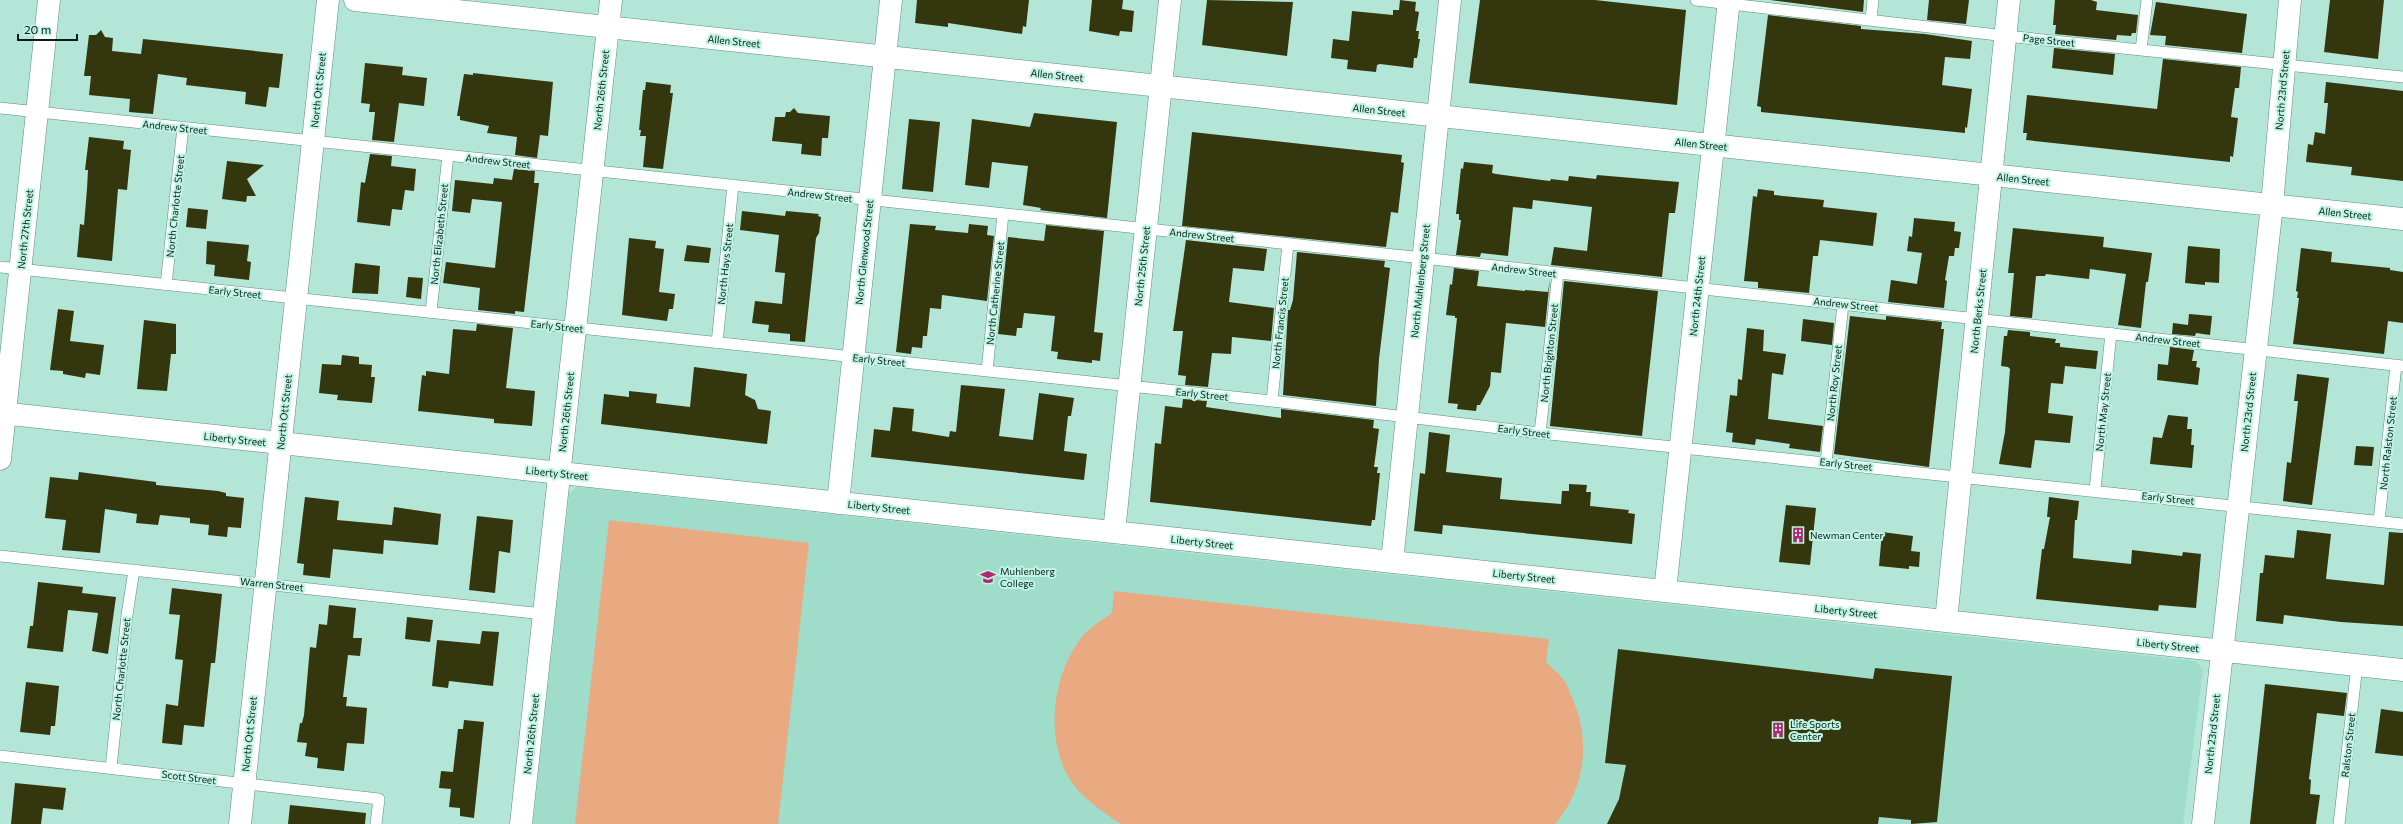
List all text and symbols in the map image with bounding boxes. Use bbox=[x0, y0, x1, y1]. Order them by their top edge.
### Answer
scale bar bbox=[18, 16, 77, 42]
text: 20 m bbox=[24, 22, 51, 36]
street label: Page Street bbox=[2022, 31, 2076, 49]
street label: Allen Street bbox=[707, 32, 761, 50]
street label: North 26th Street bbox=[591, 49, 611, 131]
street label: North 23rd Street bbox=[2273, 49, 2291, 131]
street label: North Ott Street bbox=[308, 52, 328, 128]
street label: Allen Street bbox=[1030, 66, 1084, 84]
street label: Allen Street bbox=[1352, 101, 1406, 119]
street label: Andrew Street bbox=[142, 118, 208, 136]
street label: Allen Street bbox=[1674, 135, 1728, 153]
street label: Andrew Street bbox=[465, 152, 531, 170]
street label: North Charlotte Street bbox=[164, 154, 186, 258]
street label: Allen Street bbox=[1996, 170, 2050, 188]
street label: North Elizabeth Street bbox=[428, 183, 450, 285]
street label: Andrew Street bbox=[787, 186, 853, 204]
street label: North 27th Street bbox=[15, 189, 35, 269]
street label: North Glenwood Street bbox=[853, 199, 875, 305]
street label: Allen Street bbox=[2318, 204, 2372, 222]
street label: North Hays Street bbox=[715, 223, 735, 305]
street label: North Muhlenberg Street bbox=[1408, 223, 1432, 339]
street label: North 25th Street bbox=[1132, 225, 1152, 307]
street label: Andrew Street bbox=[1169, 226, 1235, 244]
street label: North Catherine Street bbox=[984, 241, 1006, 345]
street label: North 24th Street bbox=[1687, 255, 1707, 337]
street label: Andrew Street bbox=[1491, 261, 1557, 279]
street label: North Berks Street bbox=[1968, 268, 1988, 354]
street label: North Francis Street bbox=[1269, 277, 1291, 369]
street label: Early Street bbox=[208, 283, 262, 301]
street label: Andrew Street bbox=[1813, 295, 1879, 313]
street label: North Brighton Street bbox=[1538, 303, 1560, 403]
street label: Early Street bbox=[530, 317, 584, 335]
street label: Andrew Street bbox=[2135, 331, 2201, 349]
street label: North Roy Street bbox=[1824, 344, 1844, 422]
street label: Early Street bbox=[852, 351, 906, 369]
street label: North 26th Street bbox=[556, 371, 576, 453]
street label: North 23rd Street bbox=[2238, 371, 2258, 453]
street label: North May Street bbox=[2093, 372, 2113, 452]
street label: North Ott Street bbox=[274, 374, 294, 450]
street label: Early Street bbox=[1175, 385, 1229, 403]
street label: North Ralston Street bbox=[2377, 396, 2399, 490]
street label: Early Street bbox=[1497, 422, 1551, 440]
street label: Liberty Street bbox=[203, 430, 267, 448]
street label: Early Street bbox=[1819, 455, 1873, 473]
street label: Liberty Street bbox=[525, 464, 589, 482]
street label: Early Street bbox=[2141, 489, 2195, 507]
street label: Liberty Street bbox=[847, 498, 911, 516]
building icon: Newman Center bbox=[1789, 526, 1807, 544]
place label: Newman Center bbox=[1810, 529, 1883, 541]
street label: Liberty Street bbox=[1170, 533, 1234, 551]
place label: Muhlenberg College bbox=[1000, 565, 1056, 589]
street label: Liberty Street bbox=[1492, 567, 1556, 585]
school or university icon: Muhlenberg College bbox=[979, 568, 997, 586]
street label: Warren Street bbox=[240, 575, 304, 593]
street label: Liberty Street bbox=[1814, 602, 1878, 620]
street label: North Charlotte Street bbox=[110, 617, 132, 721]
street label: Liberty Street bbox=[2136, 636, 2200, 654]
street label: North 26th Street bbox=[521, 693, 541, 775]
street label: North 23rd Street bbox=[2202, 693, 2222, 775]
street label: North Ott Street bbox=[239, 696, 259, 772]
street label: Ralston Street bbox=[2339, 712, 2357, 778]
place label: Life Sports Center bbox=[1790, 718, 1840, 742]
building icon: Life Sports Center bbox=[1769, 721, 1787, 739]
street label: Scott Street bbox=[161, 768, 217, 786]

